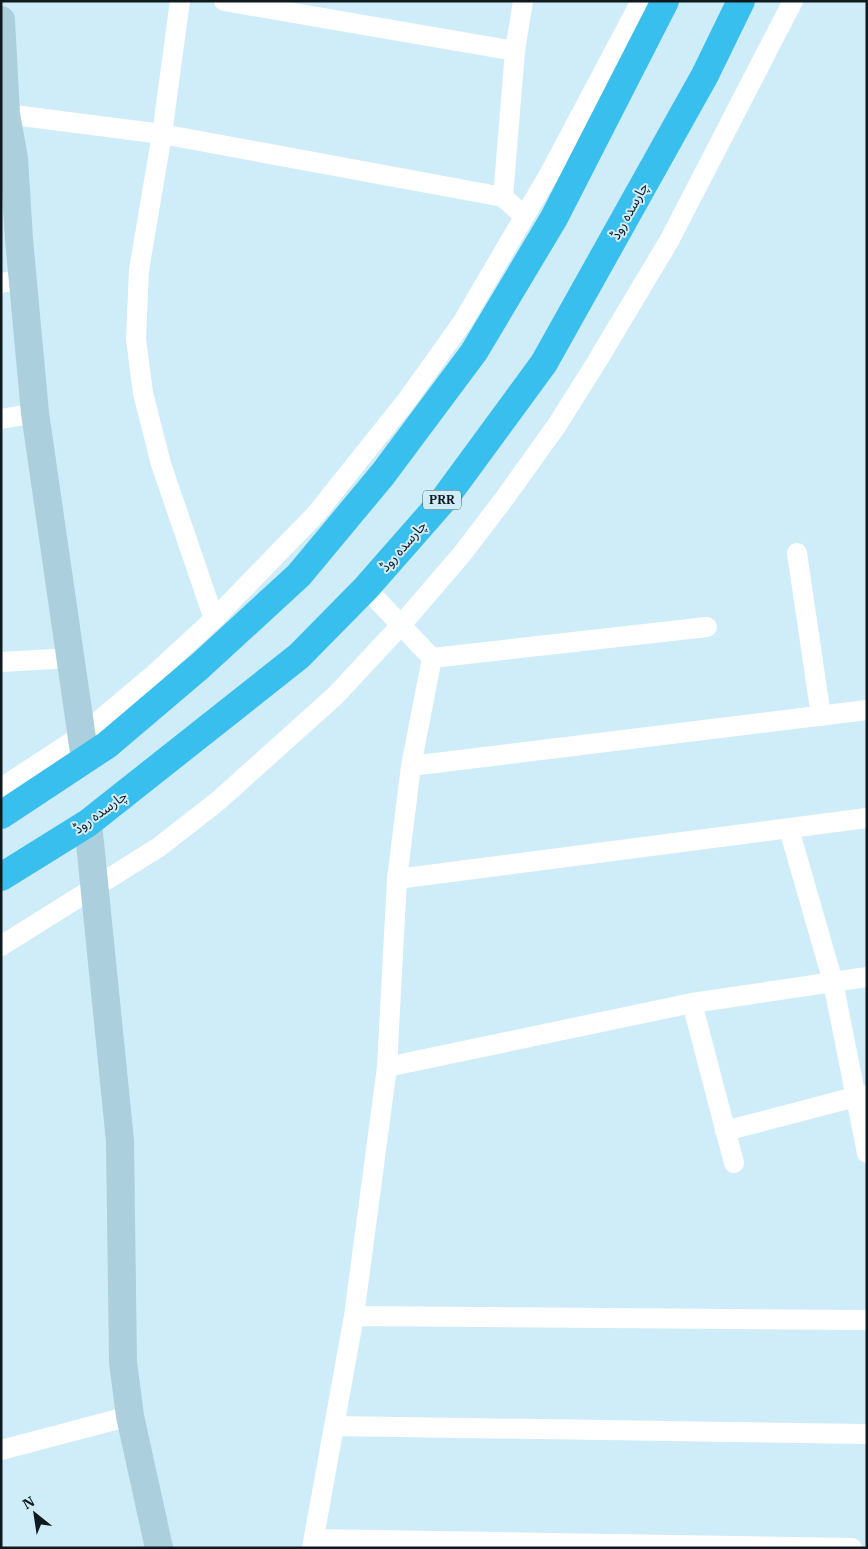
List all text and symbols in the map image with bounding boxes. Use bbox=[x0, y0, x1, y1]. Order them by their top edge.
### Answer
street label: چارسدہ روڈ bbox=[606, 179, 653, 243]
road number: PRR bbox=[423, 490, 461, 510]
street label: چارسدہ روڈ bbox=[376, 517, 431, 576]
street label: چارسدہ روڈ bbox=[69, 786, 131, 838]
north arrow bbox=[10, 1489, 60, 1539]
text: N bbox=[19, 1492, 38, 1513]

